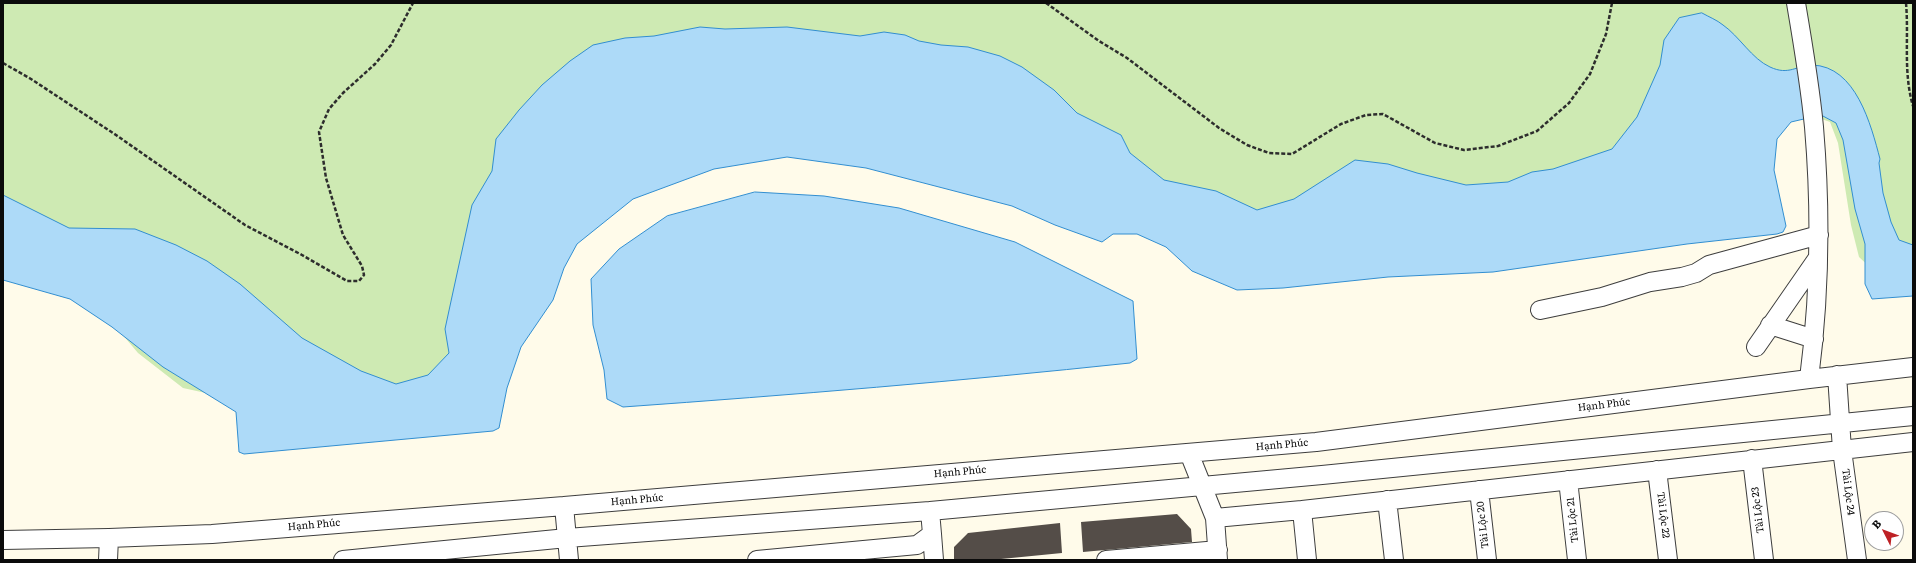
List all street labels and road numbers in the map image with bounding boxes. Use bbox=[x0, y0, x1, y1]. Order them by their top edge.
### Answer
street label: Hạnh Phúc bbox=[1577, 396, 1631, 414]
street label: Hạnh Phúc bbox=[1255, 437, 1309, 453]
street label: Hạnh Phúc bbox=[933, 464, 987, 480]
street label: Tài Lộc 24 bbox=[1839, 468, 1857, 516]
street label: Tài Lộc 23 bbox=[1749, 486, 1767, 534]
street label: Tài Lộc 22 bbox=[1654, 491, 1672, 539]
street label: Hạnh Phúc bbox=[610, 492, 664, 508]
street label: Tài Lộc 21 bbox=[1565, 497, 1581, 543]
street label: Tài Lộc 20 bbox=[1475, 501, 1491, 549]
street label: Hạnh Phúc bbox=[287, 517, 341, 533]

